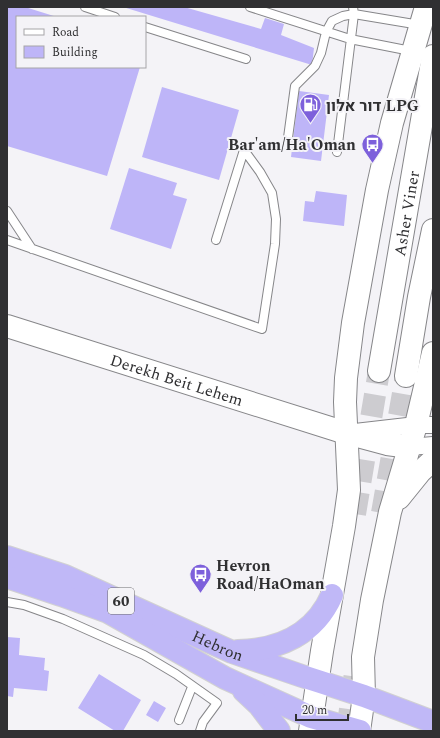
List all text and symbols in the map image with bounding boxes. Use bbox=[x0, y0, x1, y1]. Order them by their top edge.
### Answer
legend bbox=[16, 16, 146, 68]
text: Road bbox=[52, 23, 79, 42]
text: Building bbox=[52, 43, 98, 62]
fuel station icon: דור אלון LPG bbox=[298, 92, 324, 125]
place label: דור אלון LPG bbox=[326, 94, 419, 118]
bus stop icon: Bar'am/Ha'Oman bbox=[359, 131, 385, 164]
place label: Bar'am/Ha'Oman bbox=[228, 133, 356, 157]
street label: Asher Viner bbox=[388, 169, 426, 258]
street label: Derekh Beit Lehem bbox=[107, 348, 246, 413]
place label: Hevron Road/HaOman bbox=[216, 554, 325, 596]
bus stop icon: Hevron Road/HaOman bbox=[187, 561, 213, 594]
road number: 60 bbox=[108, 588, 134, 614]
street label: Hebron bbox=[188, 624, 246, 668]
scale bar bbox=[296, 696, 348, 722]
text: 20 m bbox=[302, 701, 327, 720]

